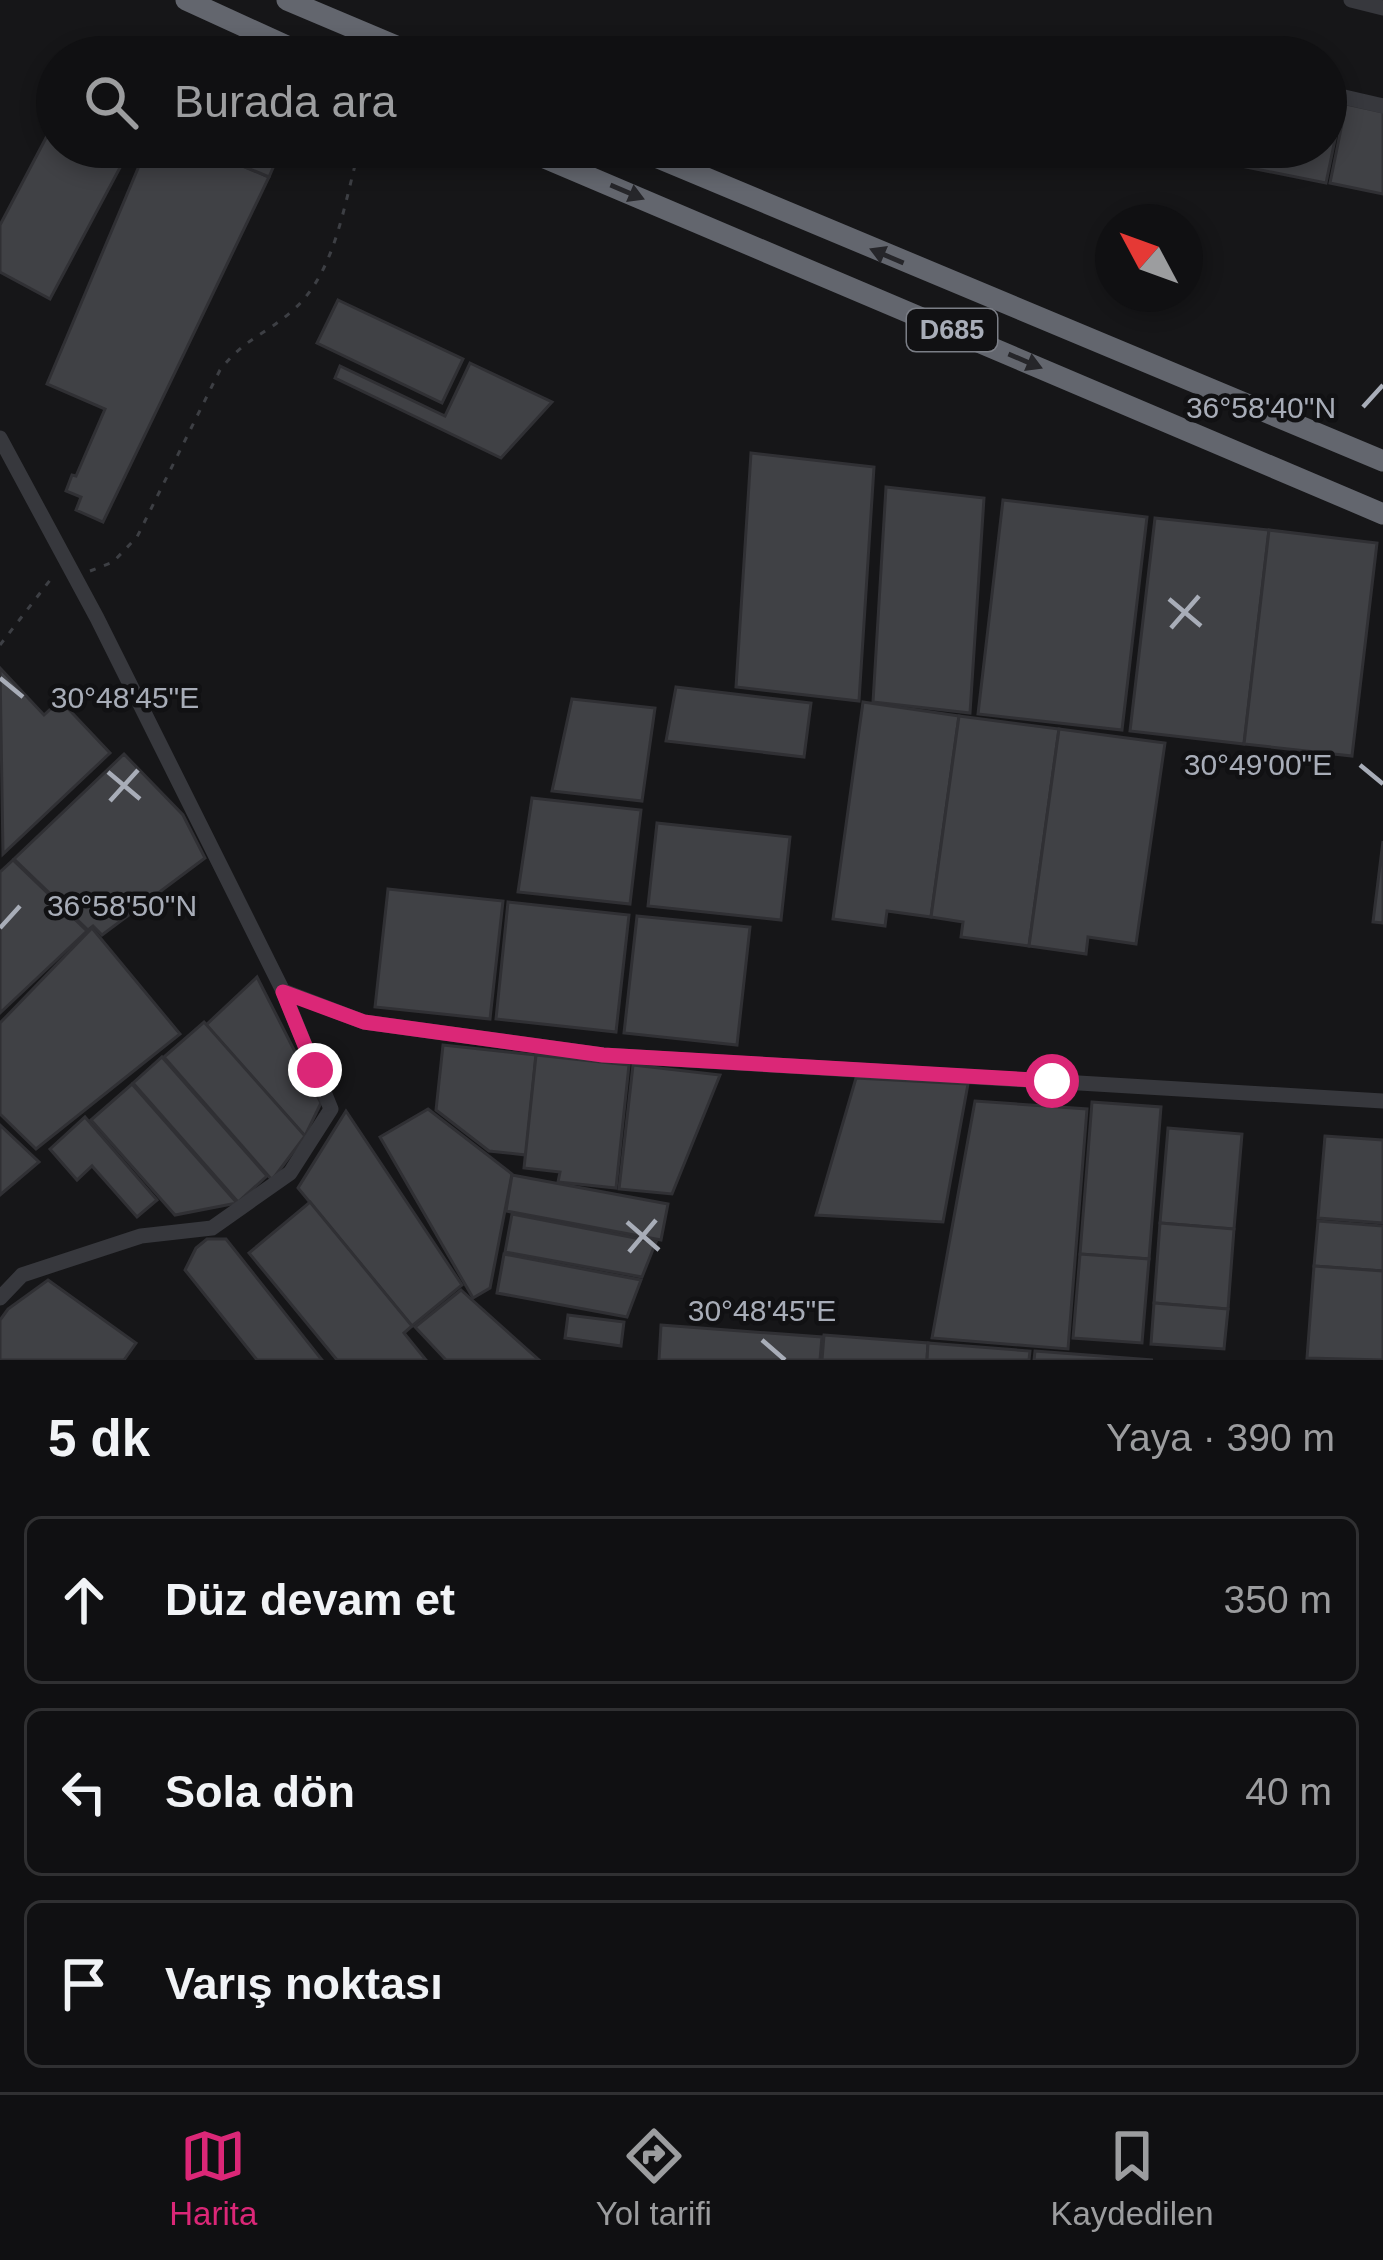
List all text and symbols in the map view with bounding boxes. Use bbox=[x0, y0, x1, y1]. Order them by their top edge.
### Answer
search box bbox=[36, 36, 1347, 168]
icon: search bbox=[78, 69, 144, 135]
text: Burada ara bbox=[174, 76, 397, 127]
one-way arrow bbox=[610, 183, 645, 203]
north arrow bbox=[1095, 204, 1203, 312]
one-way arrow bbox=[868, 246, 904, 265]
road number: D685 bbox=[907, 309, 997, 351]
one-way arrow bbox=[1007, 352, 1043, 371]
text: 36°58'40"N bbox=[1186, 391, 1336, 424]
text: 30°48'45"E bbox=[51, 681, 199, 714]
text: 30°49'00"E bbox=[1184, 748, 1332, 781]
text: 36°58'50"N bbox=[47, 889, 197, 922]
route end bbox=[288, 1043, 342, 1097]
route start bbox=[1025, 1054, 1079, 1108]
text: 30°48'45"E bbox=[688, 1294, 836, 1327]
text: 5 dk bbox=[48, 1410, 150, 1467]
text: Yaya · 390 m bbox=[1106, 1416, 1335, 1459]
icon: ahead bbox=[51, 1567, 117, 1633]
text: Düz devam et bbox=[165, 1574, 455, 1625]
text: 350 m bbox=[1224, 1578, 1332, 1621]
icon: left bbox=[51, 1759, 117, 1825]
text: Sola dön bbox=[165, 1766, 355, 1817]
text: 40 m bbox=[1245, 1770, 1332, 1813]
icon: arrive bbox=[51, 1951, 117, 2017]
text: Varış noktası bbox=[165, 1958, 443, 2009]
tab: Harita bbox=[169, 2123, 257, 2233]
tab: Yol tarifi bbox=[596, 2123, 712, 2233]
tab: Kaydedilen bbox=[1050, 2123, 1214, 2233]

